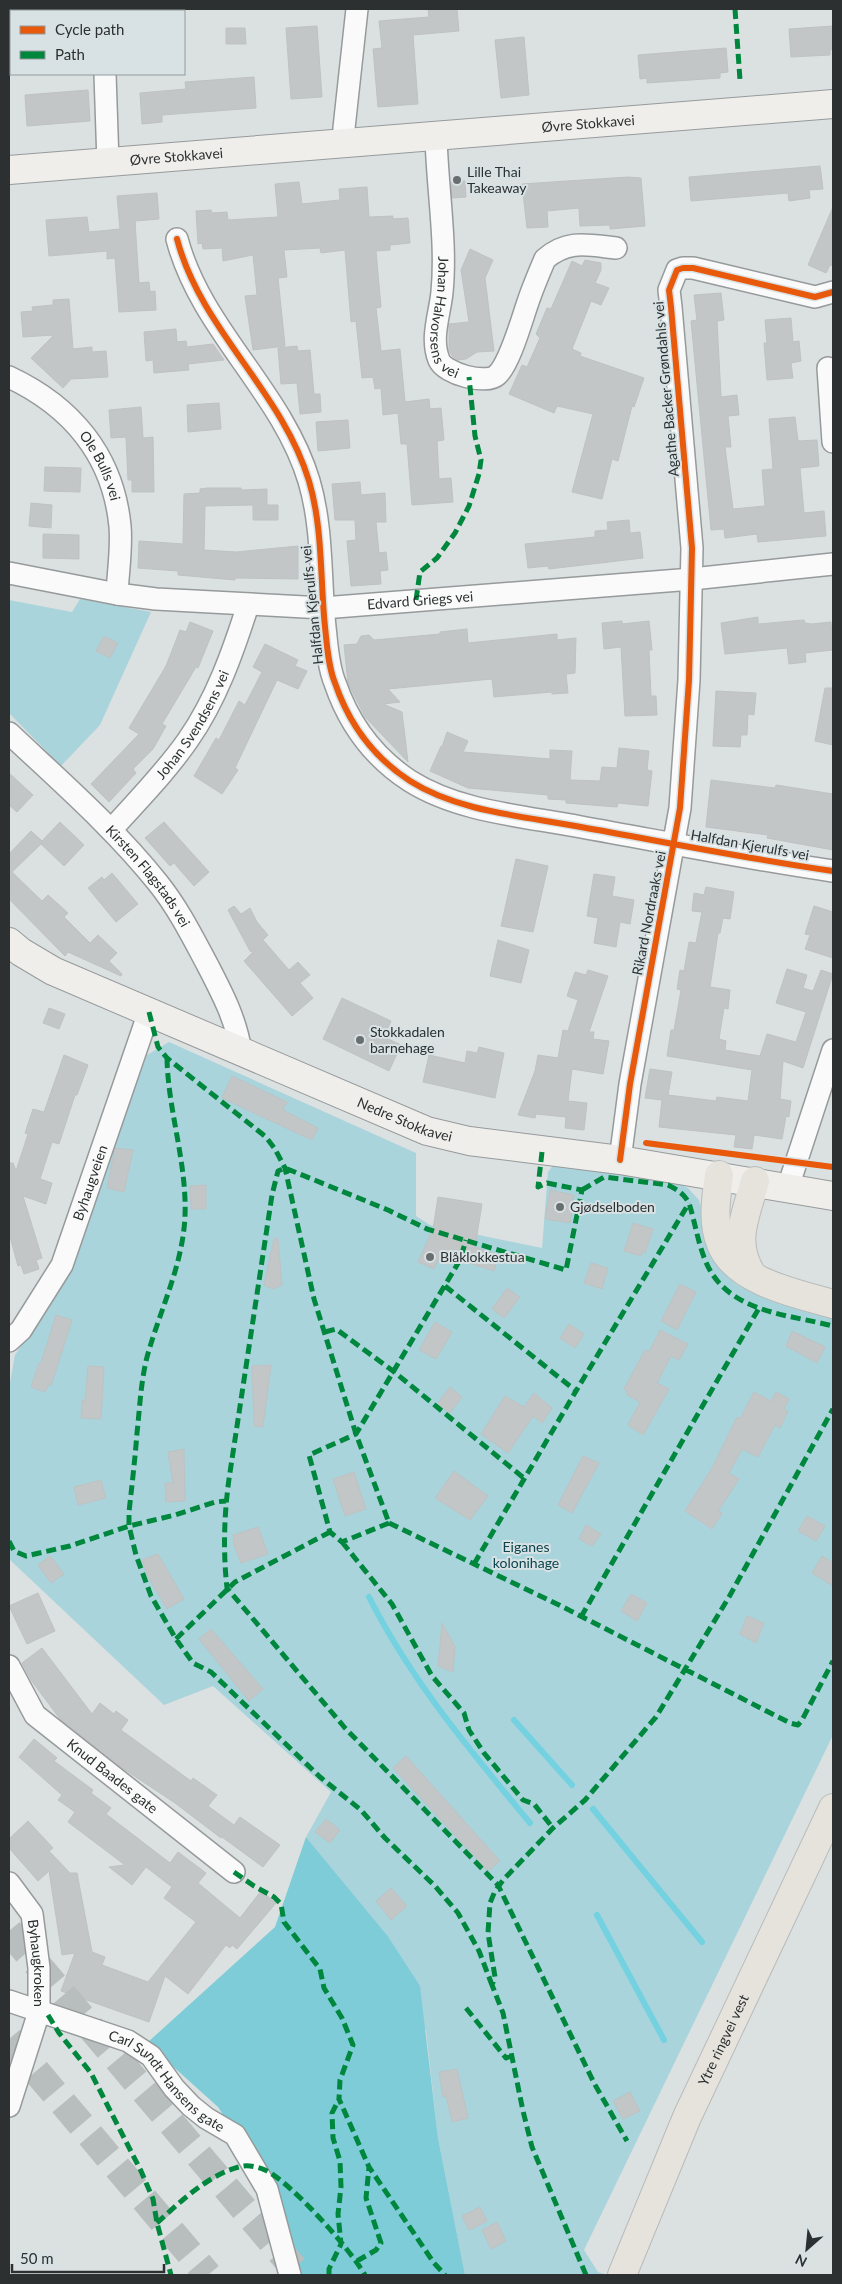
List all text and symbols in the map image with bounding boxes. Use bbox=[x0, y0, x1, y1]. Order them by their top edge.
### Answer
legend bbox=[10, 10, 185, 75]
text: Cycle path bbox=[55, 20, 124, 38]
text: Path bbox=[55, 45, 85, 63]
street label: Øvre Stokkavei bbox=[541, 111, 635, 135]
street label: Øvre Stokkavei bbox=[129, 144, 224, 168]
place label: Lille Thai Takeaway bbox=[467, 163, 527, 196]
marker: Lille Thai Takeaway bbox=[451, 174, 463, 186]
street label: Johan Halvorsens vei bbox=[427, 256, 462, 381]
street label: Agathe Backer Grøndahls vei bbox=[649, 301, 682, 478]
street label: Ole Bulls vei bbox=[76, 427, 124, 502]
street label: Halfdan Kjerulfs vei bbox=[297, 545, 326, 666]
street label: Edvard Griegs vei bbox=[366, 587, 474, 613]
street label: Johan Svendsens vei bbox=[152, 668, 232, 782]
street label: Kirsten Flagstads vei bbox=[103, 821, 194, 930]
street label: Halfdan Kjerulfs vei bbox=[690, 826, 811, 863]
street label: Rikard Nordraaks vei bbox=[628, 849, 669, 977]
place label: Stokkadalen barnehage bbox=[370, 1023, 445, 1056]
marker: Stokkadalen barnehage bbox=[354, 1034, 366, 1046]
street label: Nedre Stokkavei bbox=[355, 1093, 454, 1145]
street label: Byhaugveien bbox=[69, 1143, 111, 1223]
place label: Gjødselboden bbox=[570, 1198, 655, 1215]
marker: Gjødselboden bbox=[554, 1201, 566, 1213]
place label: Blåklokkestua bbox=[440, 1248, 525, 1265]
marker: Blåklokkestua bbox=[424, 1251, 436, 1263]
park label: Eiganes kolonihage bbox=[493, 1538, 559, 1571]
street label: Knud Baades gate bbox=[64, 1735, 161, 1817]
street label: Byhaugkroken bbox=[25, 1918, 48, 2007]
street label: Ytre ringvei vest bbox=[694, 1991, 752, 2088]
street label: Carl Sundt Hansens gate bbox=[107, 2026, 228, 2135]
north arrow bbox=[782, 2224, 832, 2274]
scale bar bbox=[12, 2242, 165, 2274]
text: 50 m bbox=[20, 2249, 54, 2267]
text: N bbox=[792, 2251, 810, 2271]

